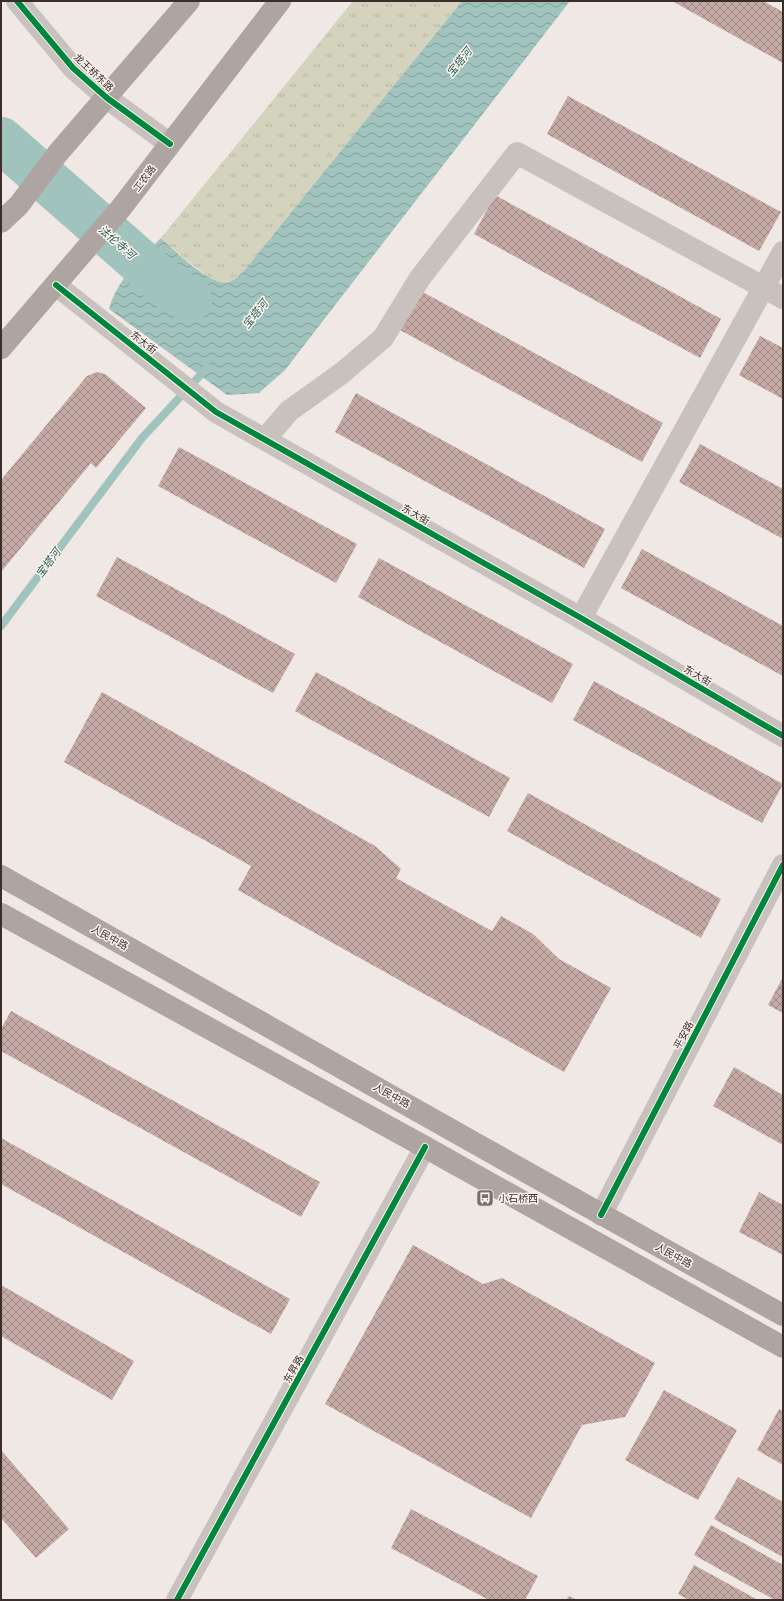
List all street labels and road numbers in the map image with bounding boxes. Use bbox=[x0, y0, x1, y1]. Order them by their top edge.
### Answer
street label: 龙王桥东路 bbox=[72, 51, 116, 93]
street label: 工农路 bbox=[131, 163, 158, 194]
street label: 东大街 bbox=[128, 329, 159, 356]
street label: 东大街 bbox=[400, 502, 431, 527]
street label: 东大街 bbox=[682, 663, 713, 688]
street label: 人民中路 bbox=[90, 923, 130, 952]
street label: 平安路 bbox=[672, 1019, 695, 1051]
street label: 人民中路 bbox=[372, 1081, 412, 1110]
street label: 人民中路 bbox=[654, 1241, 694, 1270]
street label: 东昇路 bbox=[281, 1353, 306, 1385]

